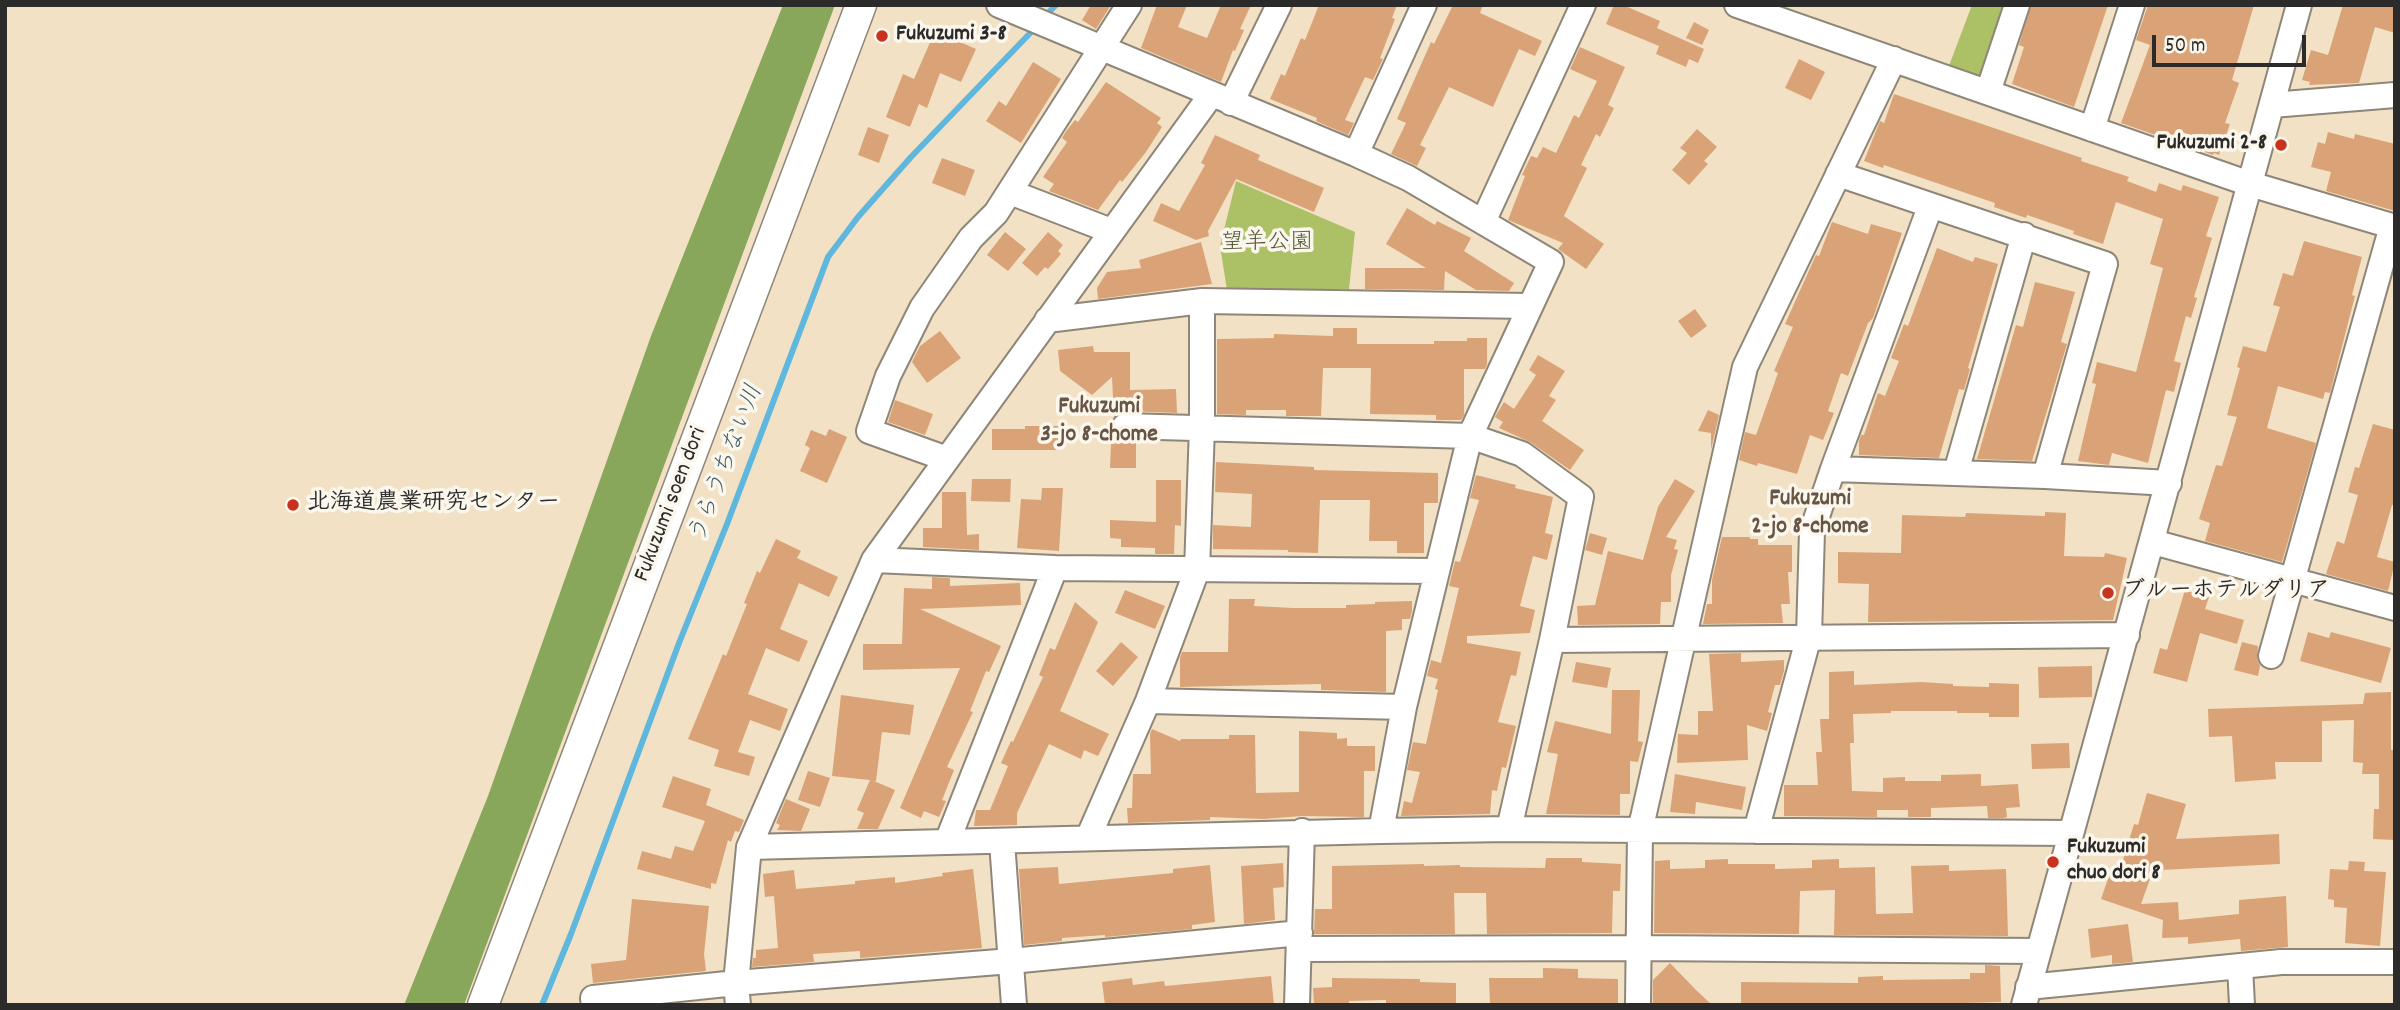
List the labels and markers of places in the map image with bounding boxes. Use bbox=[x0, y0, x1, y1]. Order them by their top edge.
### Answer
place label: Fukuzumi 3-8 bbox=[896, 22, 1007, 50]
marker: Fukuzumi 3-8 bbox=[874, 28, 890, 44]
place label: Fukuzumi 2-8 bbox=[2156, 131, 2267, 159]
marker: Fukuzumi 2-8 bbox=[2273, 137, 2289, 153]
place label: 北海道農業研究センター bbox=[307, 491, 560, 519]
marker: 北海道農業研究センター bbox=[285, 497, 301, 513]
place label: ブルーホテルダリア bbox=[2122, 579, 2330, 607]
marker: ブルーホテルダリア bbox=[2100, 585, 2116, 601]
place label: Fukuzumi chuo dori 8 bbox=[2067, 835, 2160, 889]
marker: Fukuzumi chuo dori 8 bbox=[2045, 854, 2061, 870]

